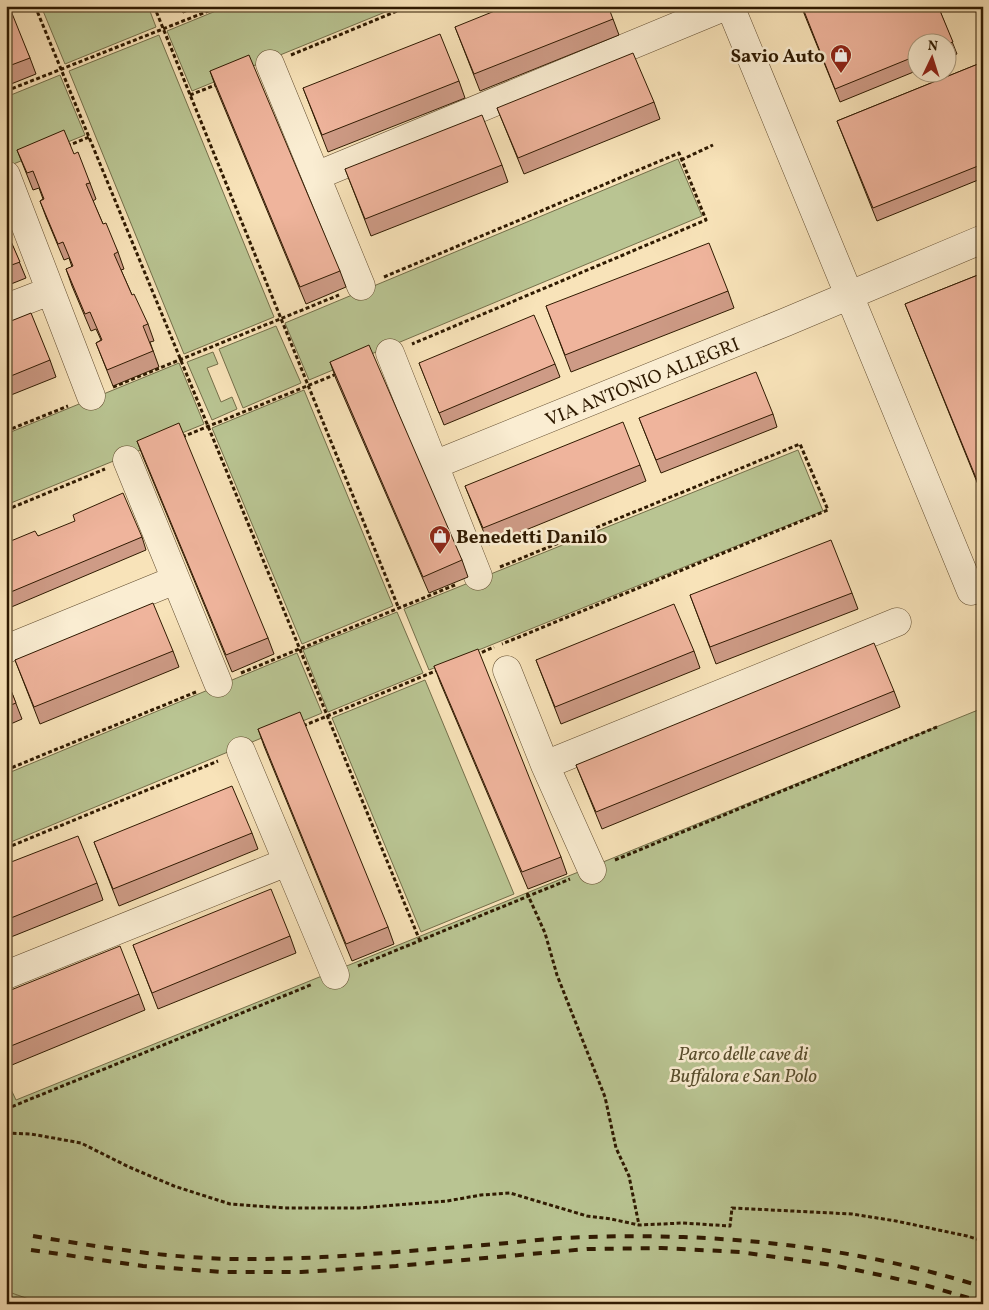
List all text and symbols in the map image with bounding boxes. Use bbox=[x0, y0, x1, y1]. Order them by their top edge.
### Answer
north arrow bbox=[906, 32, 956, 82]
text: N bbox=[927, 37, 939, 56]
shop icon: Savio Auto bbox=[829, 43, 853, 74]
place label: Savio Auto bbox=[730, 44, 825, 70]
street label: VIA ANTONIO ALLEGRI bbox=[542, 332, 744, 434]
shop icon: Benedetti Danilo bbox=[428, 524, 452, 555]
place label: Benedetti Danilo bbox=[456, 525, 607, 551]
park label: Parco delle cave di Buffalora e San Polo bbox=[669, 1042, 817, 1090]

